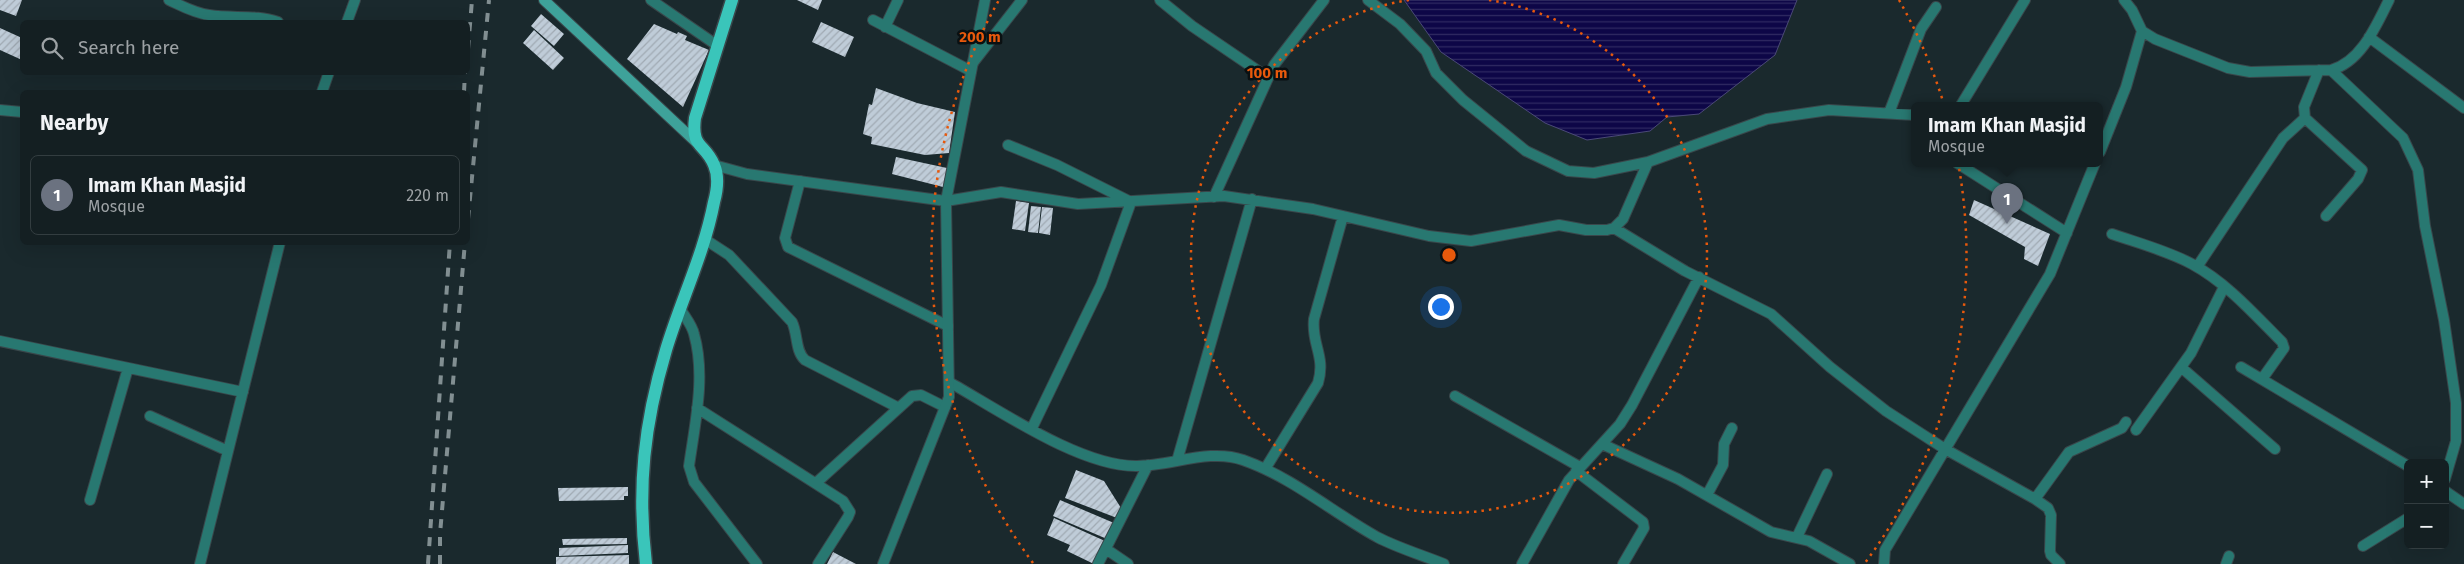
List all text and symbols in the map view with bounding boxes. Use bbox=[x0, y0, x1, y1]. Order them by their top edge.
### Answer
search box bbox=[20, 20, 470, 75]
text: 200 m bbox=[959, 28, 1001, 46]
icon: search bbox=[38, 34, 66, 62]
text: Search here bbox=[78, 36, 179, 59]
text: 100 m bbox=[1247, 64, 1287, 82]
popup bbox=[1911, 102, 2103, 167]
text: Nearby bbox=[40, 110, 108, 136]
text: Imam Khan Masjid bbox=[1928, 114, 2086, 137]
text: Mosque bbox=[1928, 137, 1985, 156]
text: Imam Khan Masjid bbox=[88, 174, 246, 197]
pin: 1 bbox=[1991, 183, 2023, 224]
text: 1 bbox=[53, 186, 61, 205]
text: 220 m bbox=[406, 186, 449, 205]
text: Mosque bbox=[88, 197, 145, 216]
centre of rings bbox=[1440, 246, 1458, 264]
your location bbox=[1428, 294, 1454, 320]
map controls bbox=[2404, 459, 2449, 549]
button: + bbox=[2404, 459, 2449, 504]
button: − bbox=[2404, 504, 2449, 549]

